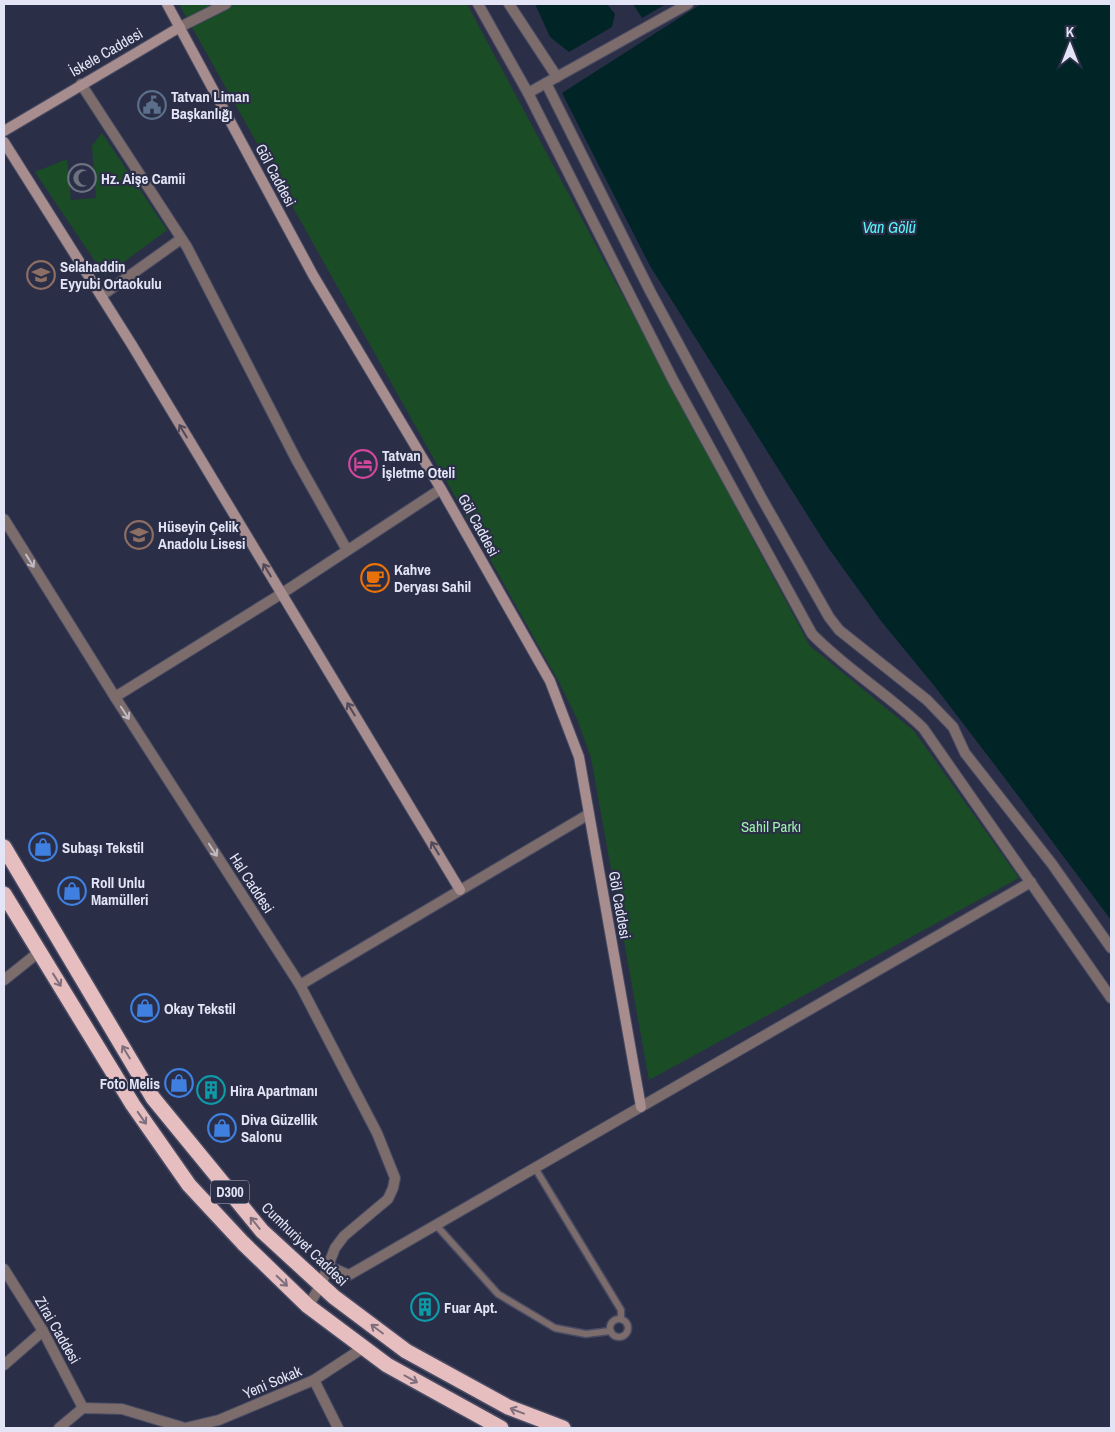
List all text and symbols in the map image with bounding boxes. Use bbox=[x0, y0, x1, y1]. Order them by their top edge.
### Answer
north arrow bbox=[1045, 20, 1095, 70]
street label: İskele Caddesi bbox=[66, 23, 146, 81]
text: K bbox=[1066, 23, 1075, 41]
place label: Tatvan Liman Başkanlığı bbox=[171, 86, 249, 124]
public building icon: Tatvan Liman Başkanlığı bbox=[137, 90, 167, 120]
street label: Göl Caddesi bbox=[251, 140, 301, 210]
mosque icon: Hz. Aişe Camii bbox=[67, 163, 97, 193]
place label: Hz. Aişe Camii bbox=[101, 168, 185, 189]
water label: Van Gölü bbox=[862, 216, 916, 238]
place label: Selahaddin Eyyubi Ortaokulu bbox=[60, 256, 162, 294]
school or university icon: Selahaddin Eyyubi Ortaokulu bbox=[26, 260, 56, 290]
one-way arrow bbox=[178, 424, 188, 438]
place label: Tatvan İşletme Oteli bbox=[382, 445, 455, 483]
hotel icon: Tatvan İşletme Oteli bbox=[348, 449, 378, 479]
street label: Göl Caddesi bbox=[453, 490, 505, 560]
place label: Hüseyin Çelik Anadolu Lisesi bbox=[158, 516, 246, 554]
school or university icon: Hüseyin Çelik Anadolu Lisesi bbox=[124, 520, 154, 550]
one-way arrow bbox=[25, 553, 35, 567]
place label: Kahve Deryası Sahil bbox=[394, 559, 471, 597]
one-way arrow bbox=[261, 563, 271, 578]
cafe icon: Kahve Deryası Sahil bbox=[360, 563, 390, 593]
one-way arrow bbox=[345, 703, 355, 717]
one-way arrow bbox=[120, 706, 131, 720]
park label: Sahil Parkı bbox=[741, 816, 801, 837]
shop icon: Subaşı Tekstil bbox=[28, 832, 58, 862]
place label: Subaşı Tekstil bbox=[62, 837, 144, 858]
one-way arrow bbox=[208, 842, 218, 856]
one-way arrow bbox=[429, 842, 439, 856]
street label: Hal Caddesi bbox=[225, 849, 279, 917]
street label: Göl Caddesi bbox=[604, 870, 636, 940]
place label: Roll Unlu Mamülleri bbox=[91, 872, 148, 910]
shop icon: Roll Unlu Mamülleri bbox=[57, 876, 87, 906]
one-way arrow bbox=[52, 973, 62, 987]
shop icon: Okay Tekstil bbox=[130, 993, 160, 1023]
place label: Okay Tekstil bbox=[164, 998, 236, 1019]
one-way arrow bbox=[120, 1045, 130, 1059]
shop icon: Foto Melis bbox=[164, 1068, 194, 1098]
place label: Foto Melis bbox=[100, 1073, 160, 1094]
building icon: Hira Apartmanı bbox=[196, 1075, 226, 1105]
place label: Hira Apartmanı bbox=[230, 1080, 318, 1101]
place label: Diva Güzellik Salonu bbox=[241, 1109, 318, 1147]
one-way arrow bbox=[137, 1111, 147, 1125]
shop icon: Diva Güzellik Salonu bbox=[207, 1113, 237, 1143]
road number: D300 bbox=[211, 1180, 249, 1204]
street label: Cumhuriyet Caddesi bbox=[257, 1197, 353, 1291]
one-way arrow bbox=[250, 1216, 261, 1229]
one-way arrow bbox=[276, 1274, 288, 1287]
street label: Zirai Caddesi bbox=[30, 1292, 86, 1368]
building icon: Fuar Apt. bbox=[410, 1292, 440, 1322]
place label: Fuar Apt. bbox=[444, 1297, 498, 1318]
one-way arrow bbox=[371, 1324, 384, 1335]
street label: Yeni Sokak bbox=[239, 1360, 305, 1404]
one-way arrow bbox=[403, 1374, 418, 1384]
one-way arrow bbox=[510, 1406, 526, 1415]

